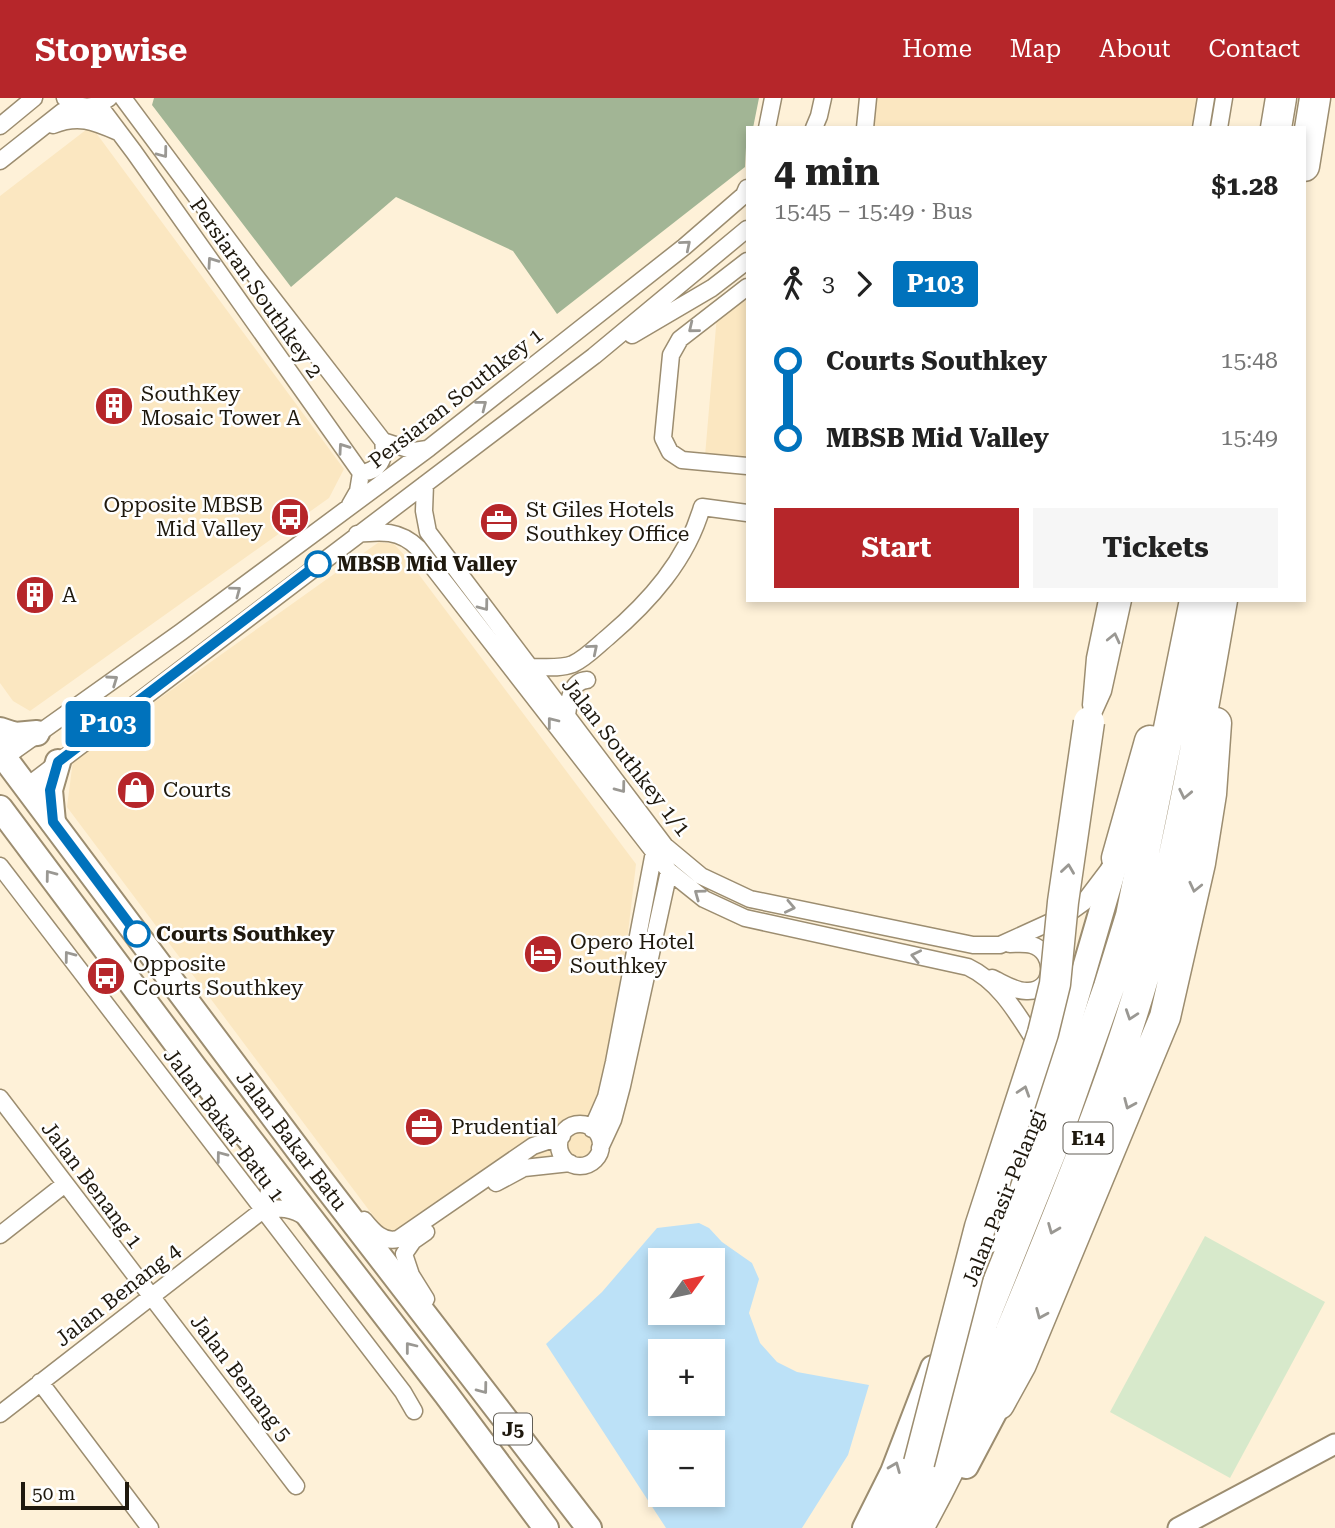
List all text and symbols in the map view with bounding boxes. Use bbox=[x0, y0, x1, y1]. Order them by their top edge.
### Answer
text: Stopwise bbox=[35, 30, 187, 69]
text: Home bbox=[902, 35, 972, 63]
text: Map bbox=[1010, 35, 1061, 63]
text: About bbox=[1099, 35, 1170, 63]
text: Contact bbox=[1208, 35, 1300, 63]
one-way arrow bbox=[155, 145, 167, 158]
text: 4 min bbox=[774, 150, 880, 194]
text: $1.28 bbox=[1212, 171, 1278, 201]
street label: Persiaran Southkey 2 bbox=[185, 194, 327, 382]
text: 15:45 – 15:49 · Bus bbox=[774, 198, 972, 225]
one-way arrow bbox=[677, 241, 690, 253]
one-way arrow bbox=[208, 257, 220, 270]
icon: walk bbox=[774, 265, 812, 303]
icon: forward bbox=[845, 265, 883, 303]
text: 3 bbox=[822, 270, 835, 297]
text: P103 bbox=[907, 270, 964, 298]
one-way arrow bbox=[689, 320, 702, 332]
street label: Persiaran Southkey 1 bbox=[364, 323, 548, 473]
text: Courts Southkey bbox=[826, 346, 1047, 376]
text: 15:48 bbox=[1221, 347, 1278, 374]
place label: SouthKey Mosaic Tower A bbox=[141, 382, 301, 430]
building icon: SouthKey Mosaic Tower A bbox=[93, 385, 135, 427]
one-way arrow bbox=[474, 401, 487, 414]
text: MBSB Mid Valley bbox=[826, 423, 1049, 453]
text: 15:49 bbox=[1221, 424, 1278, 451]
one-way arrow bbox=[339, 443, 351, 456]
place label: Opposite MBSB Mid Valley bbox=[104, 493, 264, 541]
bus stop icon: Opposite MBSB Mid Valley bbox=[269, 496, 311, 538]
place label: St Giles Hotels Southkey Office bbox=[526, 498, 689, 546]
office icon: St Giles Hotels Southkey Office bbox=[478, 501, 520, 543]
button: Start bbox=[774, 508, 1019, 588]
button: Tickets bbox=[1033, 508, 1278, 588]
marker: MBSB Mid Valley bbox=[305, 551, 331, 577]
place label: MBSB Mid Valley bbox=[337, 552, 517, 576]
building icon: A bbox=[14, 574, 56, 616]
place label: A bbox=[62, 583, 77, 607]
one-way arrow bbox=[228, 587, 241, 599]
one-way arrow bbox=[475, 599, 488, 611]
one-way arrow bbox=[1106, 632, 1121, 644]
one-way arrow bbox=[586, 645, 598, 658]
street label: Jalan Southkey 1/1 bbox=[557, 673, 695, 841]
one-way arrow bbox=[105, 676, 118, 688]
line badge: P103 bbox=[59, 701, 157, 747]
text: P103 bbox=[80, 710, 136, 738]
one-way arrow bbox=[547, 717, 560, 730]
shop icon: Courts bbox=[115, 769, 157, 811]
place label: Courts bbox=[163, 778, 231, 802]
one-way arrow bbox=[613, 780, 626, 792]
one-way arrow bbox=[1179, 788, 1194, 800]
one-way arrow bbox=[1060, 863, 1075, 875]
one-way arrow bbox=[46, 870, 58, 882]
one-way arrow bbox=[1188, 881, 1203, 893]
one-way arrow bbox=[694, 890, 707, 902]
one-way arrow bbox=[784, 899, 796, 914]
marker: Courts Southkey bbox=[124, 921, 150, 947]
place label: Courts Southkey bbox=[156, 922, 335, 946]
place label: Opero Hotel Southkey bbox=[570, 930, 695, 978]
hotel icon: Opero Hotel Southkey bbox=[522, 933, 564, 975]
one-way arrow bbox=[910, 949, 922, 964]
one-way arrow bbox=[64, 951, 77, 963]
place label: Opposite Courts Southkey bbox=[133, 952, 304, 1000]
bus stop icon: Opposite Courts Southkey bbox=[85, 955, 127, 997]
one-way arrow bbox=[1125, 1009, 1139, 1021]
street label: Jalan Bakar Batu 1 bbox=[158, 1043, 290, 1207]
street label: Jalan Bakar Batu bbox=[232, 1066, 354, 1216]
one-way arrow bbox=[1016, 1086, 1030, 1098]
one-way arrow bbox=[1123, 1097, 1137, 1109]
office icon: Prudential bbox=[403, 1106, 445, 1148]
street label: Jalan Pasir Pelangi bbox=[958, 1106, 1051, 1290]
place label: Prudential bbox=[451, 1115, 558, 1139]
street label: Jalan Benang 1 bbox=[36, 1117, 148, 1253]
road number: E14 bbox=[1064, 1122, 1112, 1154]
one-way arrow bbox=[217, 1151, 230, 1164]
one-way arrow bbox=[1047, 1221, 1061, 1234]
street label: Jalan Benang 4 bbox=[50, 1238, 186, 1351]
north arrow bbox=[648, 1248, 724, 1325]
map controls bbox=[648, 1248, 725, 1507]
one-way arrow bbox=[1036, 1307, 1050, 1319]
street label: Jalan Benang 5 bbox=[185, 1310, 297, 1446]
button: + bbox=[648, 1339, 725, 1416]
one-way arrow bbox=[405, 1343, 418, 1355]
one-way arrow bbox=[474, 1382, 487, 1394]
road number: J5 bbox=[494, 1414, 532, 1444]
button: − bbox=[648, 1430, 725, 1507]
one-way arrow bbox=[887, 1461, 901, 1474]
scale bar bbox=[21, 1479, 130, 1511]
text: 50 m bbox=[32, 1482, 75, 1505]

